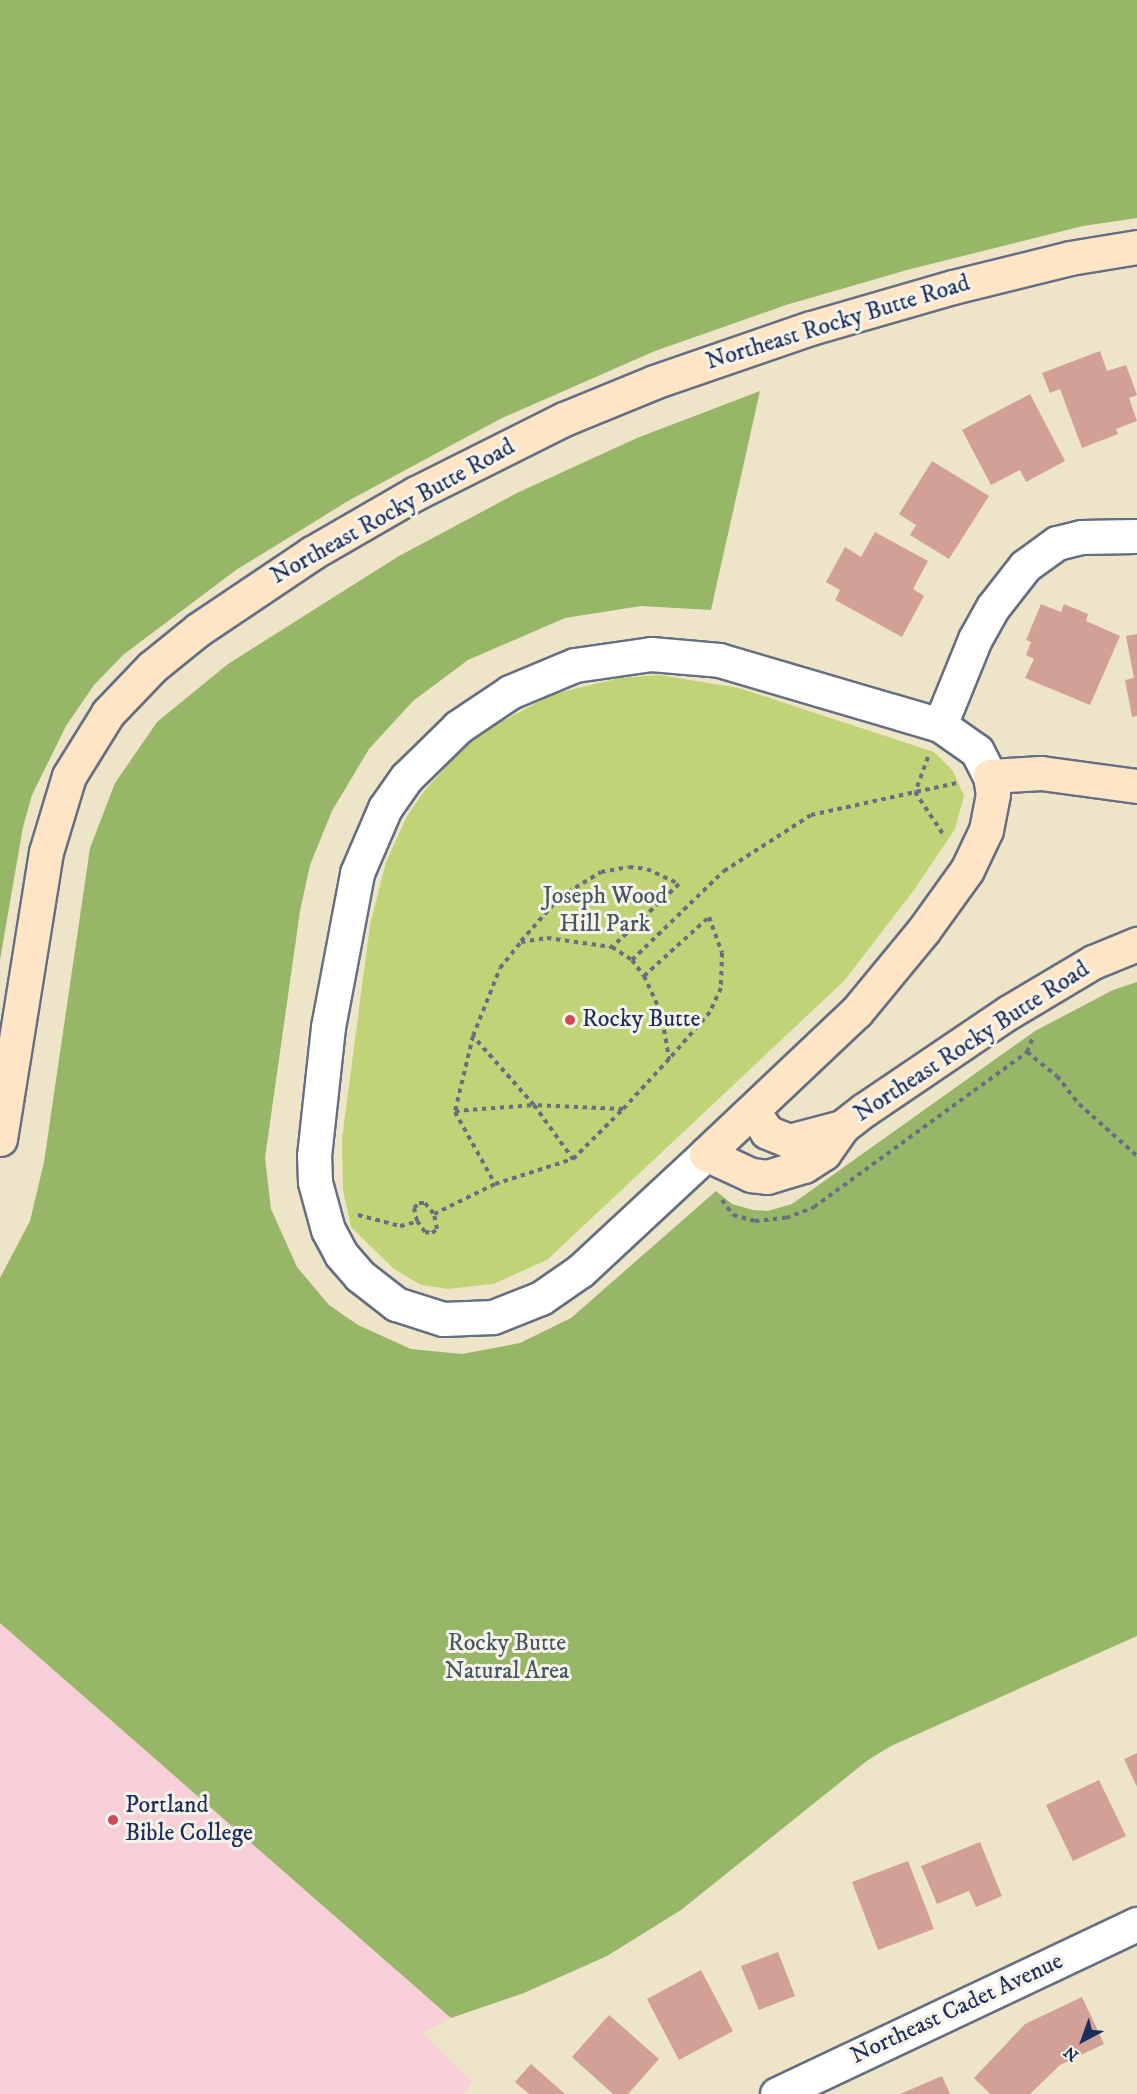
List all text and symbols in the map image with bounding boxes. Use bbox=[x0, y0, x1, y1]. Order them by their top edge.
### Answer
street label: Northeast Rocky Butte Road bbox=[703, 269, 973, 377]
street label: Northeast Rocky Butte Road bbox=[266, 433, 520, 591]
park label: Joseph Wood Hill Park bbox=[543, 883, 667, 939]
street label: Northeast Rocky Butte Road bbox=[849, 955, 1095, 1129]
place label: Rocky Butte bbox=[582, 1006, 700, 1034]
marker: Rocky Butte bbox=[563, 1013, 577, 1027]
park label: Rocky Butte Natural Area bbox=[445, 1630, 569, 1686]
place label: Portland Bible College bbox=[125, 1792, 253, 1848]
marker: Portland Bible College bbox=[106, 1813, 120, 1827]
street label: Northeast Cadet Avenue bbox=[846, 1947, 1068, 2071]
north arrow bbox=[1053, 2010, 1113, 2070]
text: N bbox=[1060, 2042, 1083, 2065]

